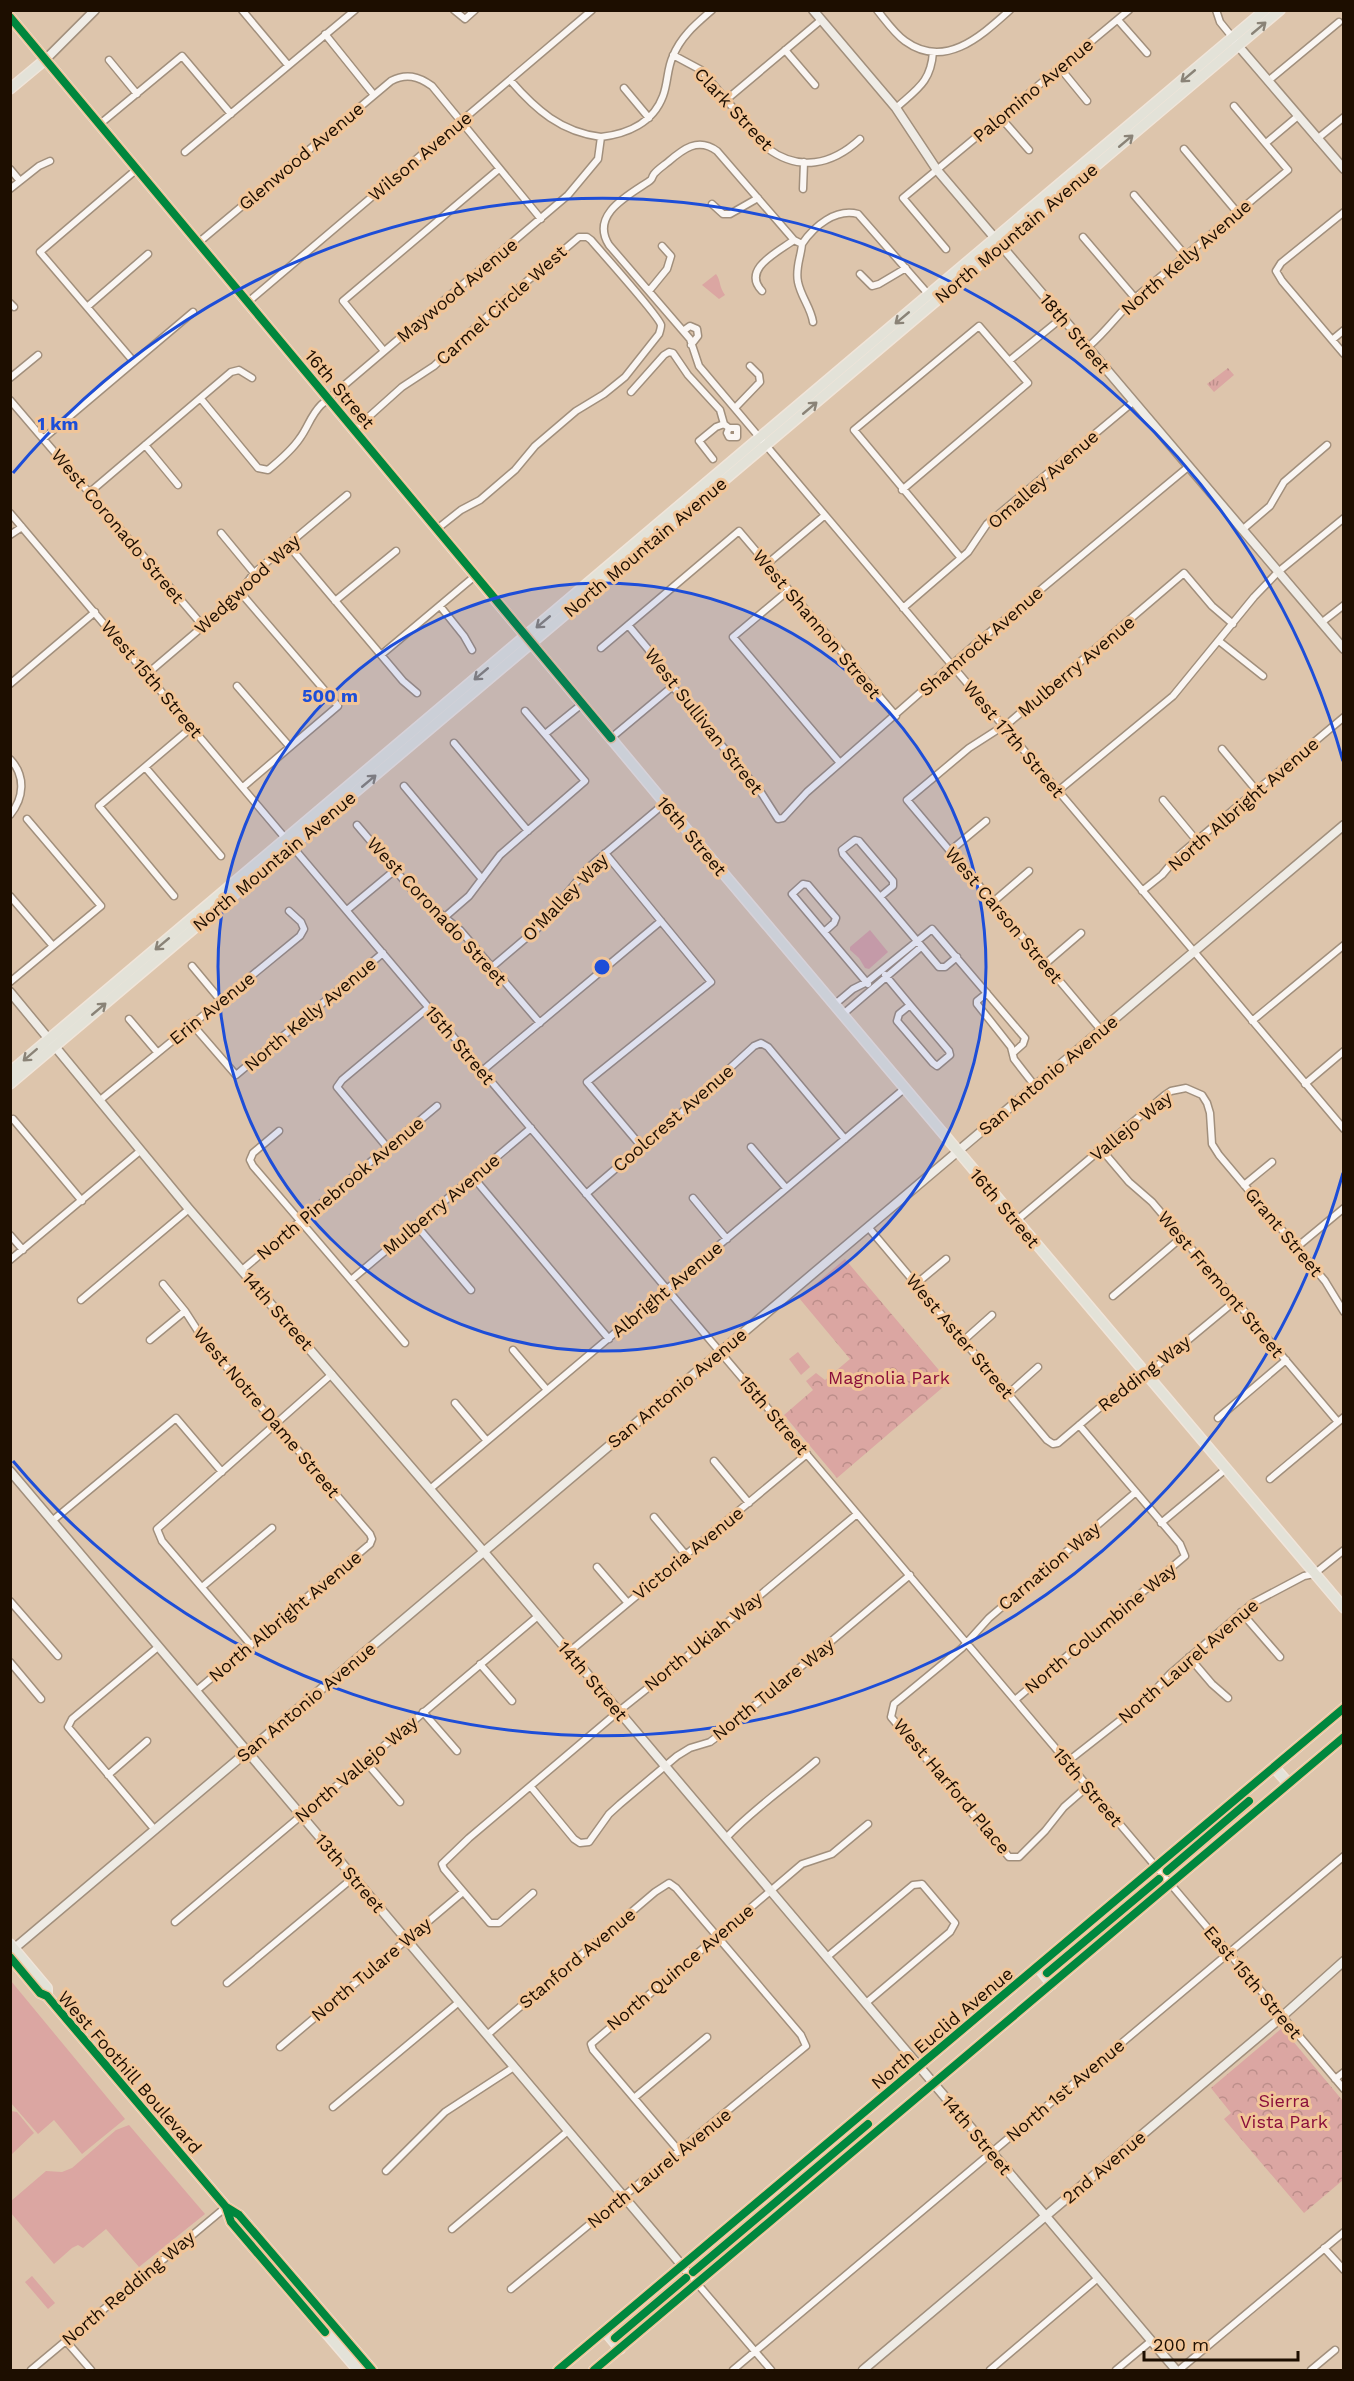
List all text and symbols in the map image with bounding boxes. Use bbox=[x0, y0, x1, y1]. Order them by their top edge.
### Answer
one-way arrow bbox=[1251, 21, 1266, 35]
street label: Palomino Avenue bbox=[969, 34, 1097, 146]
street label: Clark Street bbox=[690, 63, 778, 155]
one-way arrow bbox=[1181, 69, 1196, 83]
street label: Glenwood Avenue bbox=[234, 98, 368, 214]
street label: Wilson Avenue bbox=[364, 107, 476, 205]
one-way arrow bbox=[1118, 134, 1133, 148]
street label: North Mountain Avenue bbox=[930, 159, 1102, 307]
street label: North Kelly Avenue bbox=[1117, 195, 1255, 319]
street label: Maywood Avenue bbox=[392, 233, 522, 347]
street label: Carmel Circle West bbox=[431, 241, 571, 369]
street label: 18th Street bbox=[1036, 289, 1115, 377]
one-way arrow bbox=[894, 311, 910, 324]
street label: 16th Street bbox=[301, 345, 380, 433]
one-way arrow bbox=[802, 401, 817, 415]
text: 1 km bbox=[37, 413, 79, 434]
street label: Omalley Avenue bbox=[983, 425, 1103, 533]
street label: West Coronado Street bbox=[47, 445, 189, 608]
street label: North Mountain Avenue bbox=[559, 473, 731, 621]
street label: Wedgwood Way bbox=[190, 529, 305, 638]
street label: West Shannon Street bbox=[749, 545, 886, 703]
street label: Shamrock Avenue bbox=[915, 582, 1047, 700]
street label: Mulberry Avenue bbox=[1013, 611, 1139, 721]
one-way arrow bbox=[535, 615, 550, 629]
street label: West 15th Street bbox=[97, 616, 207, 742]
street label: West Sullivan Street bbox=[641, 644, 768, 798]
one-way arrow bbox=[473, 667, 489, 680]
street label: West 17th Street bbox=[959, 676, 1069, 802]
text: 500 m bbox=[302, 685, 358, 706]
street label: North Albright Avenue bbox=[1163, 733, 1323, 875]
one-way arrow bbox=[361, 774, 376, 788]
street label: North Mountain Avenue bbox=[188, 787, 360, 935]
street label: 16th Street bbox=[653, 792, 732, 880]
street label: West Coronado Street bbox=[363, 833, 511, 990]
street label: West Carson Street bbox=[941, 843, 1067, 988]
street label: O'Malley Way bbox=[518, 848, 613, 945]
one-way arrow bbox=[154, 938, 170, 951]
street label: North Kelly Avenue bbox=[240, 953, 380, 1075]
centre of rings bbox=[592, 957, 612, 977]
street label: Erin Avenue bbox=[165, 967, 259, 1049]
street label: 15th Street bbox=[421, 1001, 499, 1089]
one-way arrow bbox=[91, 1002, 106, 1016]
street label: San Antonio Avenue bbox=[974, 1011, 1122, 1139]
one-way arrow bbox=[22, 1049, 38, 1062]
street label: Coolcrest Avenue bbox=[608, 1060, 738, 1176]
street label: Vallejo Way bbox=[1086, 1086, 1177, 1165]
street label: North Pinebrook Avenue bbox=[252, 1112, 428, 1264]
street label: Mulberry Avenue bbox=[378, 1149, 504, 1259]
street label: 16th Street bbox=[966, 1164, 1045, 1252]
street label: Grant Street bbox=[1241, 1183, 1327, 1281]
street label: West Fremont Street bbox=[1154, 1206, 1289, 1362]
street label: Albright Avenue bbox=[607, 1237, 727, 1341]
street label: 14th Street bbox=[238, 1267, 318, 1355]
street label: West Aster Street bbox=[902, 1270, 1018, 1403]
street label: West Notre Dame Street bbox=[190, 1322, 345, 1502]
street label: San Antonio Avenue bbox=[603, 1324, 751, 1452]
street label: Redding Way bbox=[1094, 1330, 1195, 1416]
park label: Magnolia Park bbox=[828, 1367, 950, 1388]
street label: 15th Street bbox=[735, 1371, 813, 1459]
street label: Victoria Avenue bbox=[629, 1502, 747, 1604]
street label: Carnation Way bbox=[994, 1517, 1105, 1615]
street label: North Albright Avenue bbox=[204, 1546, 366, 1686]
street label: North Columbine Way bbox=[1020, 1558, 1181, 1698]
street label: North Ukiah Way bbox=[640, 1587, 767, 1695]
street label: North Laurel Avenue bbox=[1114, 1594, 1262, 1728]
street label: North Tulare Way bbox=[708, 1633, 839, 1744]
street label: 14th Street bbox=[554, 1637, 633, 1725]
street label: San Antonio Avenue bbox=[232, 1638, 380, 1766]
street label: North Vallejo Way bbox=[290, 1711, 422, 1827]
street label: West Harford Place bbox=[889, 1714, 1015, 1858]
street label: 15th Street bbox=[1049, 1743, 1127, 1831]
street label: 13th Street bbox=[311, 1829, 389, 1917]
street label: North Quince Avenue bbox=[602, 1899, 758, 2035]
street label: Stanford Avenue bbox=[515, 1903, 639, 2013]
street label: North Tulare Way bbox=[307, 1912, 436, 2025]
street label: East 15th Street bbox=[1200, 1921, 1307, 2043]
street label: North Euclid Avenue bbox=[867, 1963, 1017, 2093]
street label: West Foothill Boulevard bbox=[54, 1986, 206, 2158]
street label: North 1st Avenue bbox=[1001, 2034, 1129, 2146]
park label: Sierra Vista Park bbox=[1240, 2090, 1328, 2132]
street label: 14th Street bbox=[938, 2091, 1017, 2179]
street label: North Laurel Avenue bbox=[583, 2104, 735, 2232]
street label: 2nd Avenue bbox=[1058, 2126, 1150, 2208]
street label: North Redding Way bbox=[57, 2226, 199, 2350]
scale bar bbox=[1144, 2324, 1298, 2362]
text: 200 m bbox=[1153, 2334, 1209, 2355]

